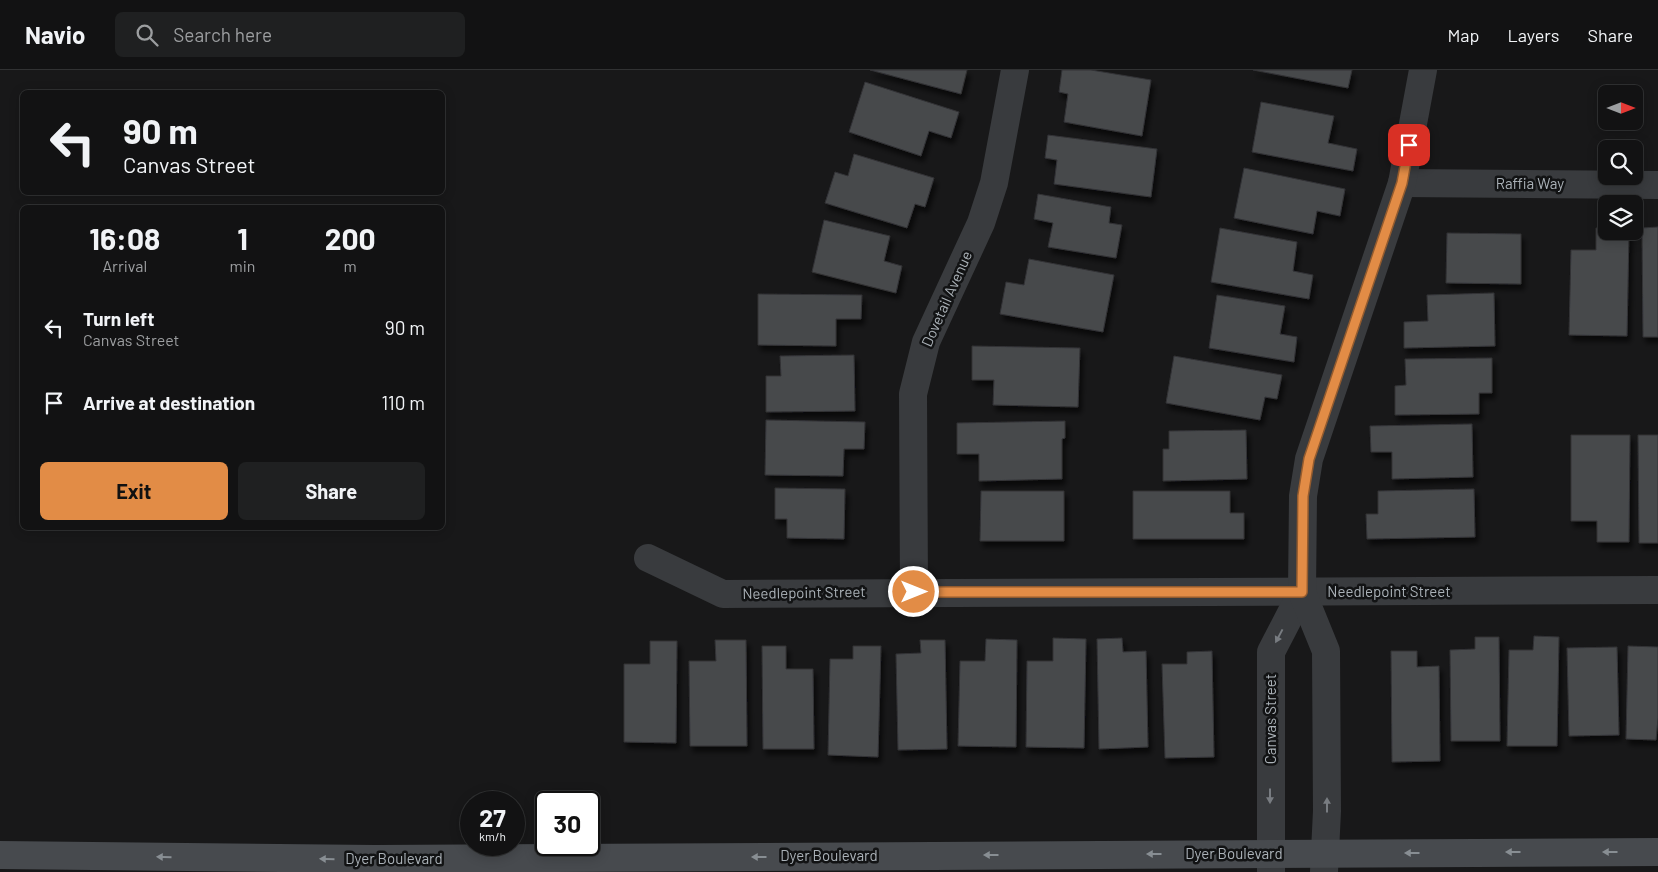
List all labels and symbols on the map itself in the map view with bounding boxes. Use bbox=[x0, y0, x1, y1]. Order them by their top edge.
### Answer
north arrow bbox=[1598, 85, 1642, 130]
pin bbox=[1388, 124, 1430, 166]
street label: Raffia Way bbox=[1496, 174, 1564, 192]
street label: Dovetail Avenue bbox=[917, 248, 975, 349]
position arrow bbox=[887, 565, 939, 617]
street label: Needlepoint Street bbox=[742, 582, 866, 602]
street label: Needlepoint Street bbox=[1327, 582, 1451, 600]
one-way arrow bbox=[1275, 628, 1283, 643]
street label: Canvas Street bbox=[1261, 674, 1279, 764]
one-way arrow bbox=[1266, 788, 1274, 804]
speed limit sign: 30 bbox=[535, 791, 600, 856]
one-way arrow bbox=[1323, 796, 1331, 812]
street label: Dyer Boulevard bbox=[1185, 844, 1283, 862]
street label: Dyer Boulevard bbox=[780, 846, 878, 864]
one-way arrow bbox=[1602, 848, 1618, 856]
street label: Dyer Boulevard bbox=[345, 849, 443, 867]
one-way arrow bbox=[1404, 849, 1420, 857]
one-way arrow bbox=[1505, 849, 1521, 857]
one-way arrow bbox=[1145, 851, 1161, 859]
one-way arrow bbox=[983, 852, 999, 860]
one-way arrow bbox=[156, 853, 172, 861]
one-way arrow bbox=[750, 853, 766, 861]
one-way arrow bbox=[318, 855, 334, 863]

